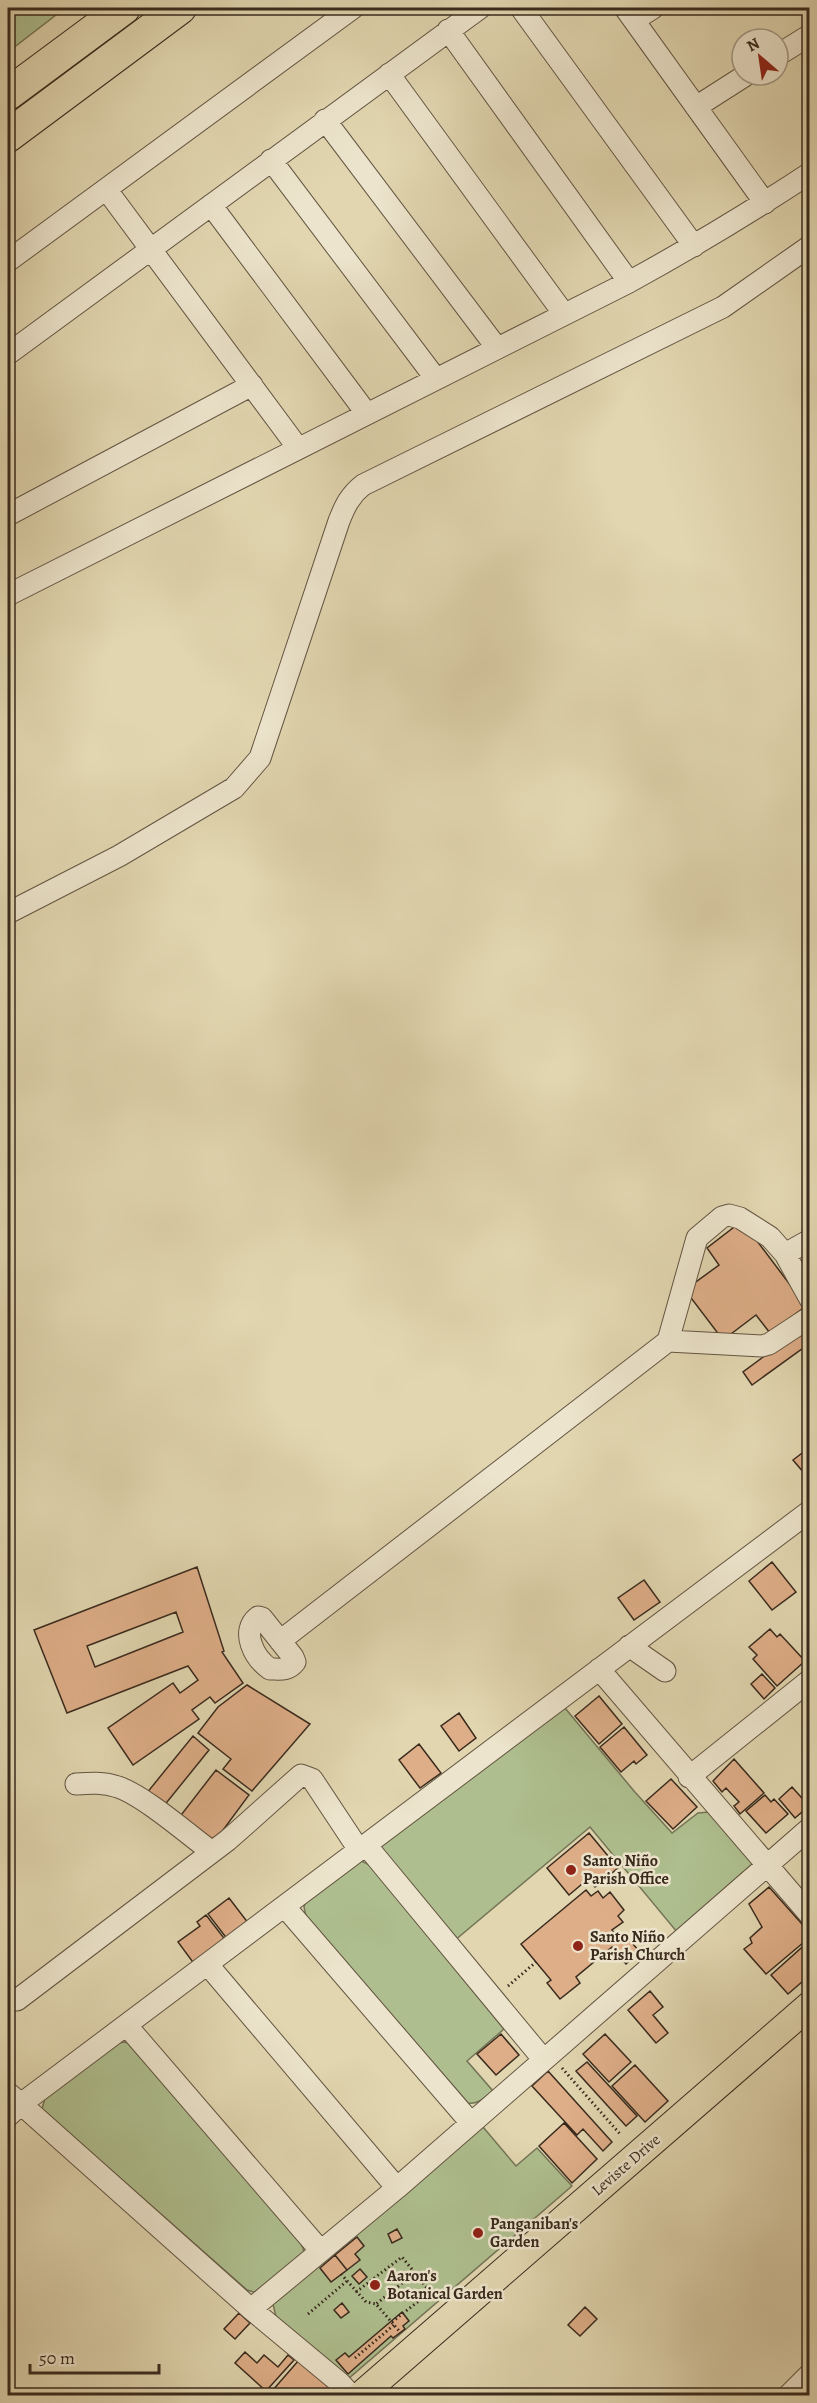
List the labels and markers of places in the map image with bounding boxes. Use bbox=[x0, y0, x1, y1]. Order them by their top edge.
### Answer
place label: Santo Niño Parish Office bbox=[583, 1850, 669, 1890]
marker: Santo Niño Parish Office bbox=[564, 1863, 578, 1877]
place label: Santo Niño Parish Church bbox=[590, 1926, 685, 1966]
marker: Santo Niño Parish Church bbox=[571, 1939, 585, 1953]
place label: Panganiban's Garden bbox=[490, 2213, 578, 2253]
marker: Panganiban's Garden bbox=[471, 2226, 485, 2240]
place label: Aaron's Botanical Garden bbox=[386, 2265, 503, 2305]
marker: Aaron's Botanical Garden bbox=[368, 2278, 382, 2292]

